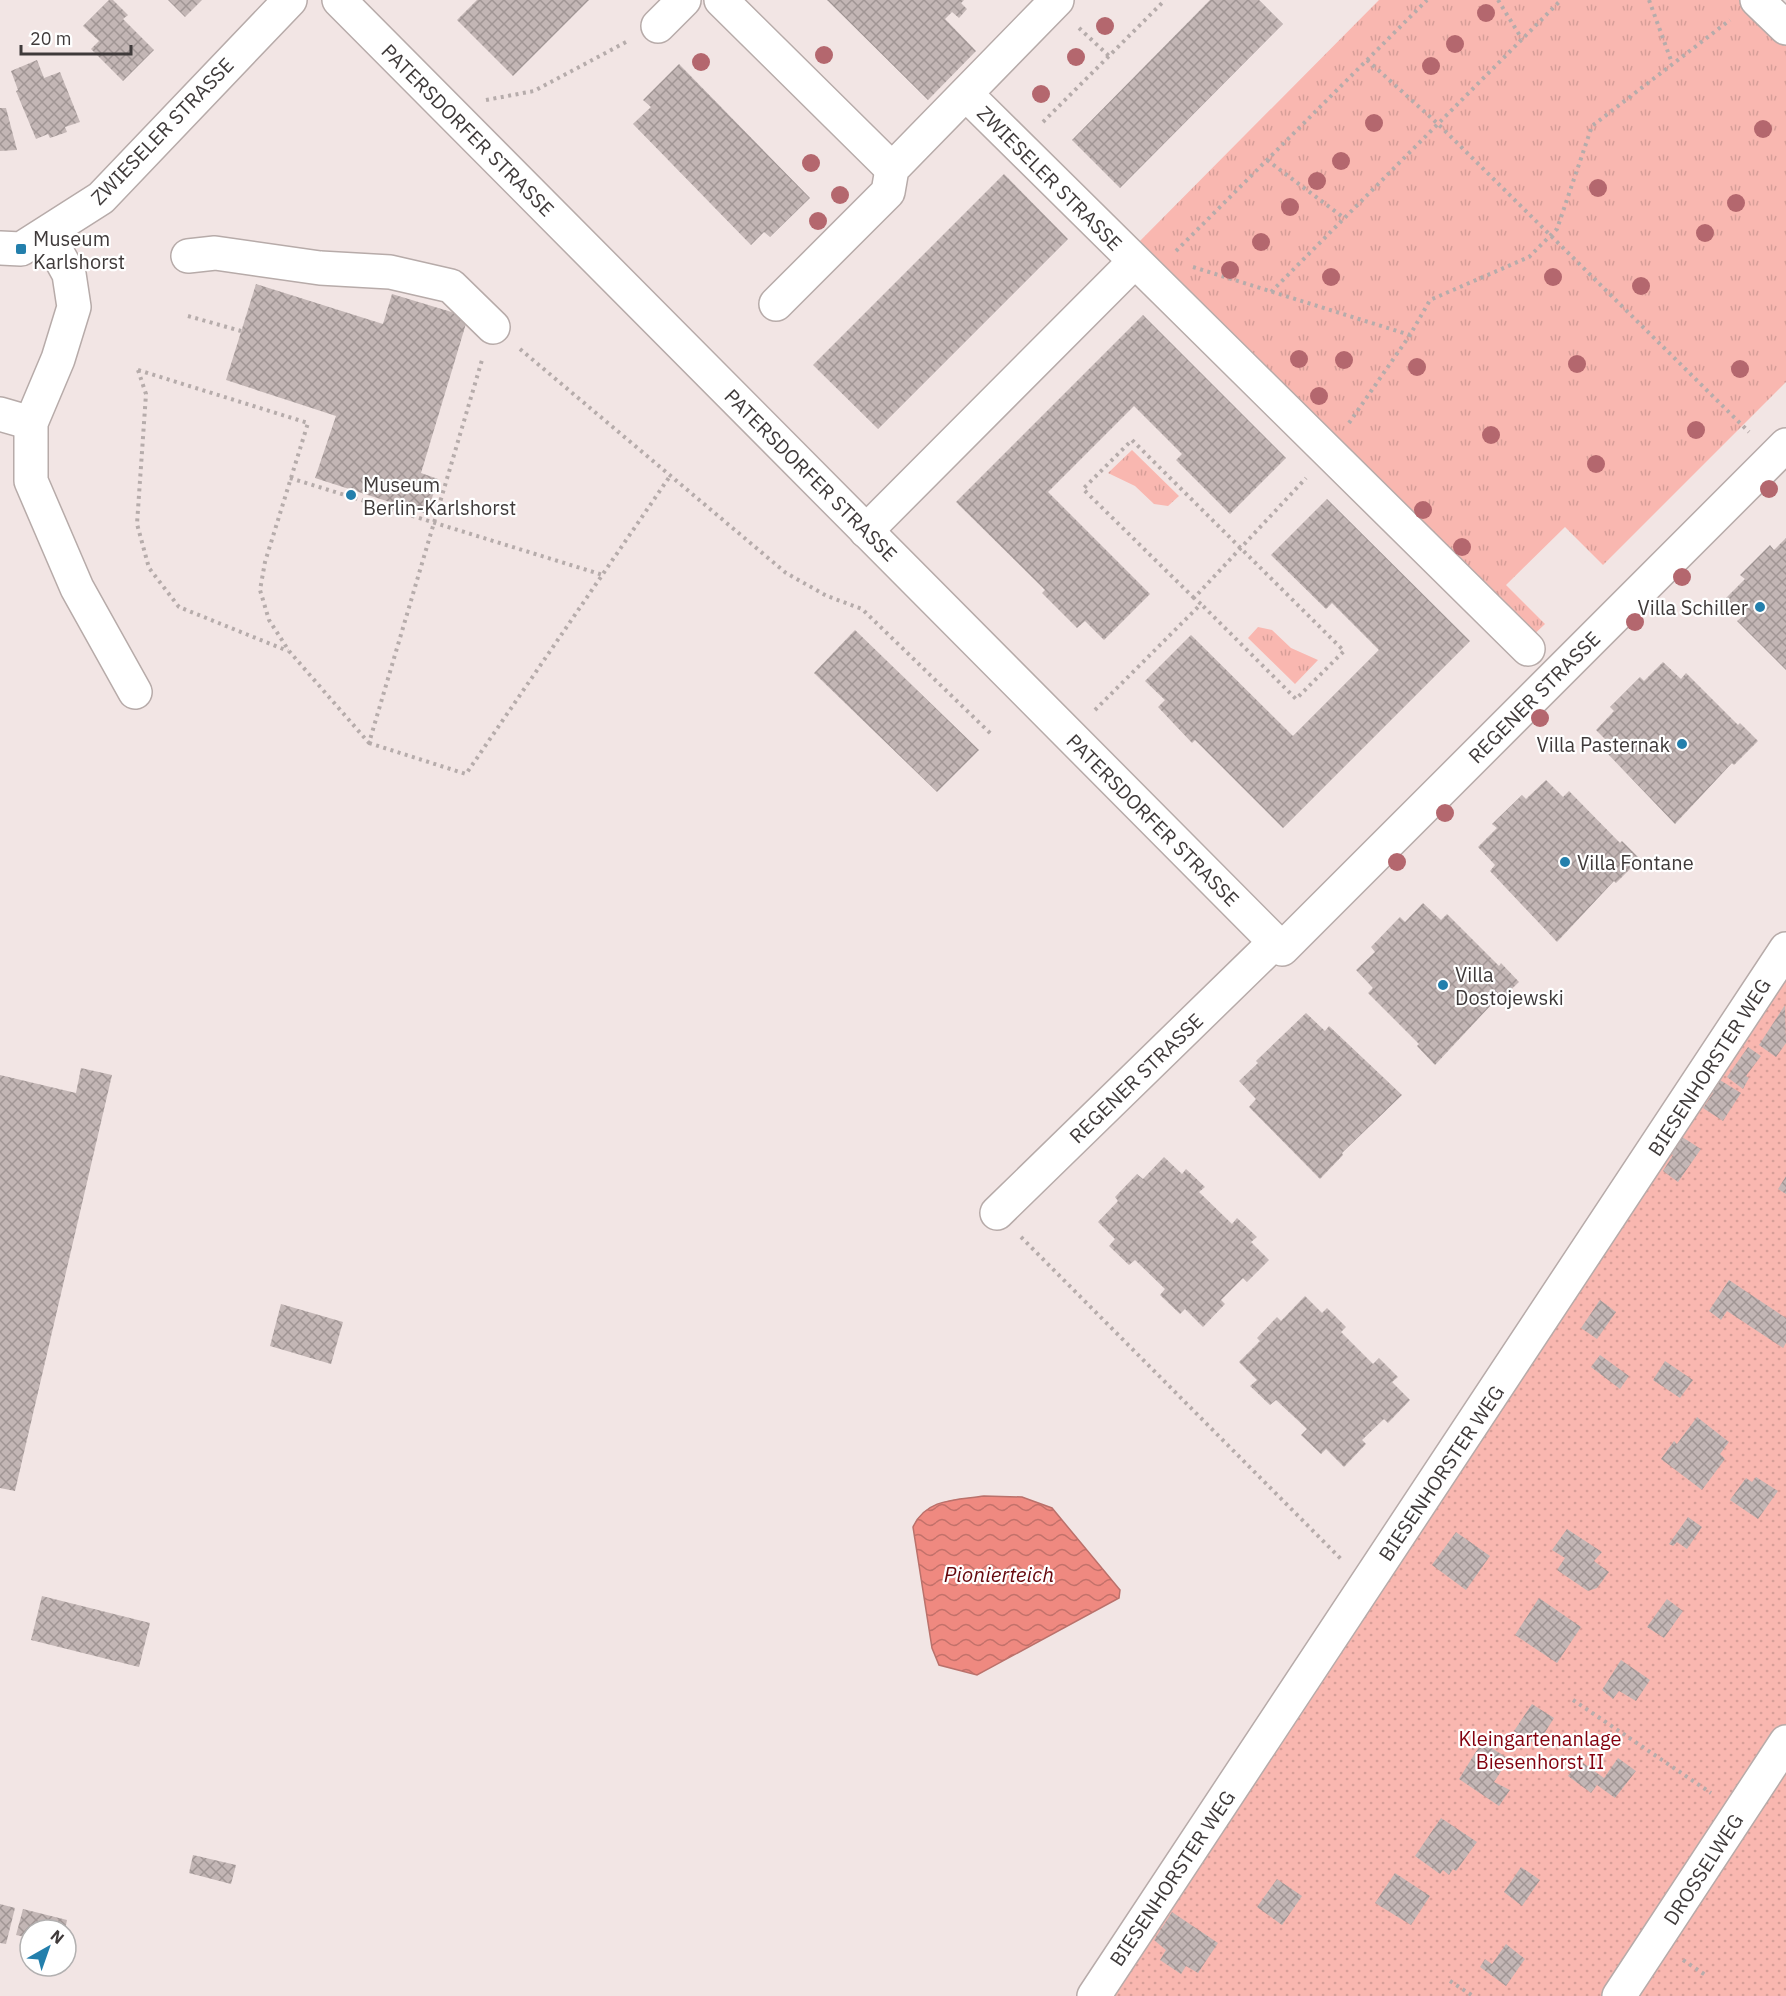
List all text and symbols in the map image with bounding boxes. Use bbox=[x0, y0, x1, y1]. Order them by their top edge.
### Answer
scale bar bbox=[21, 18, 130, 56]
text: 20 m bbox=[30, 27, 72, 50]
street label: PATERSDORFER STRASSE bbox=[376, 38, 560, 222]
street label: ZWIESELER STRASSE bbox=[85, 52, 239, 210]
street label: ZWIESELER STRASSE bbox=[972, 100, 1128, 256]
place label: Museum Karlshorst bbox=[33, 225, 125, 275]
marker: Museum Karlshorst bbox=[14, 242, 28, 256]
street label: PATERSDORFER STRASSE bbox=[719, 383, 903, 567]
place label: Museum Berlin-Karlshorst bbox=[363, 471, 516, 521]
marker: Museum Berlin-Karlshorst bbox=[344, 488, 358, 502]
place label: Villa Schiller bbox=[1638, 594, 1748, 621]
marker: Villa Schiller bbox=[1753, 600, 1767, 614]
street label: REGENER STRASSE bbox=[1462, 625, 1606, 769]
street label: PATERSDORFER STRASSE bbox=[1061, 728, 1245, 912]
place label: Villa Pasternak bbox=[1537, 731, 1670, 758]
marker: Villa Pasternak bbox=[1675, 737, 1689, 751]
place label: Villa Fontane bbox=[1577, 849, 1694, 876]
marker: Villa Fontane bbox=[1558, 855, 1572, 869]
place label: Villa Dostojewski bbox=[1455, 961, 1564, 1011]
street label: BIESENHORSTER WEG bbox=[1641, 973, 1777, 1161]
marker: Villa Dostojewski bbox=[1436, 978, 1450, 992]
street label: REGENER STRASSE bbox=[1063, 1007, 1209, 1149]
street label: BIESENHORSTER WEG bbox=[1372, 1380, 1510, 1566]
water label: Pionierteich bbox=[944, 1560, 1054, 1588]
park label: Kleingartenanlage Biesenhorst II bbox=[1459, 1725, 1621, 1775]
street label: BIESENHORSTER WEG bbox=[1103, 1785, 1241, 1971]
street label: DROSSELWEG bbox=[1657, 1808, 1749, 1930]
north arrow bbox=[18, 1918, 78, 1978]
text: N bbox=[47, 1925, 69, 1948]

